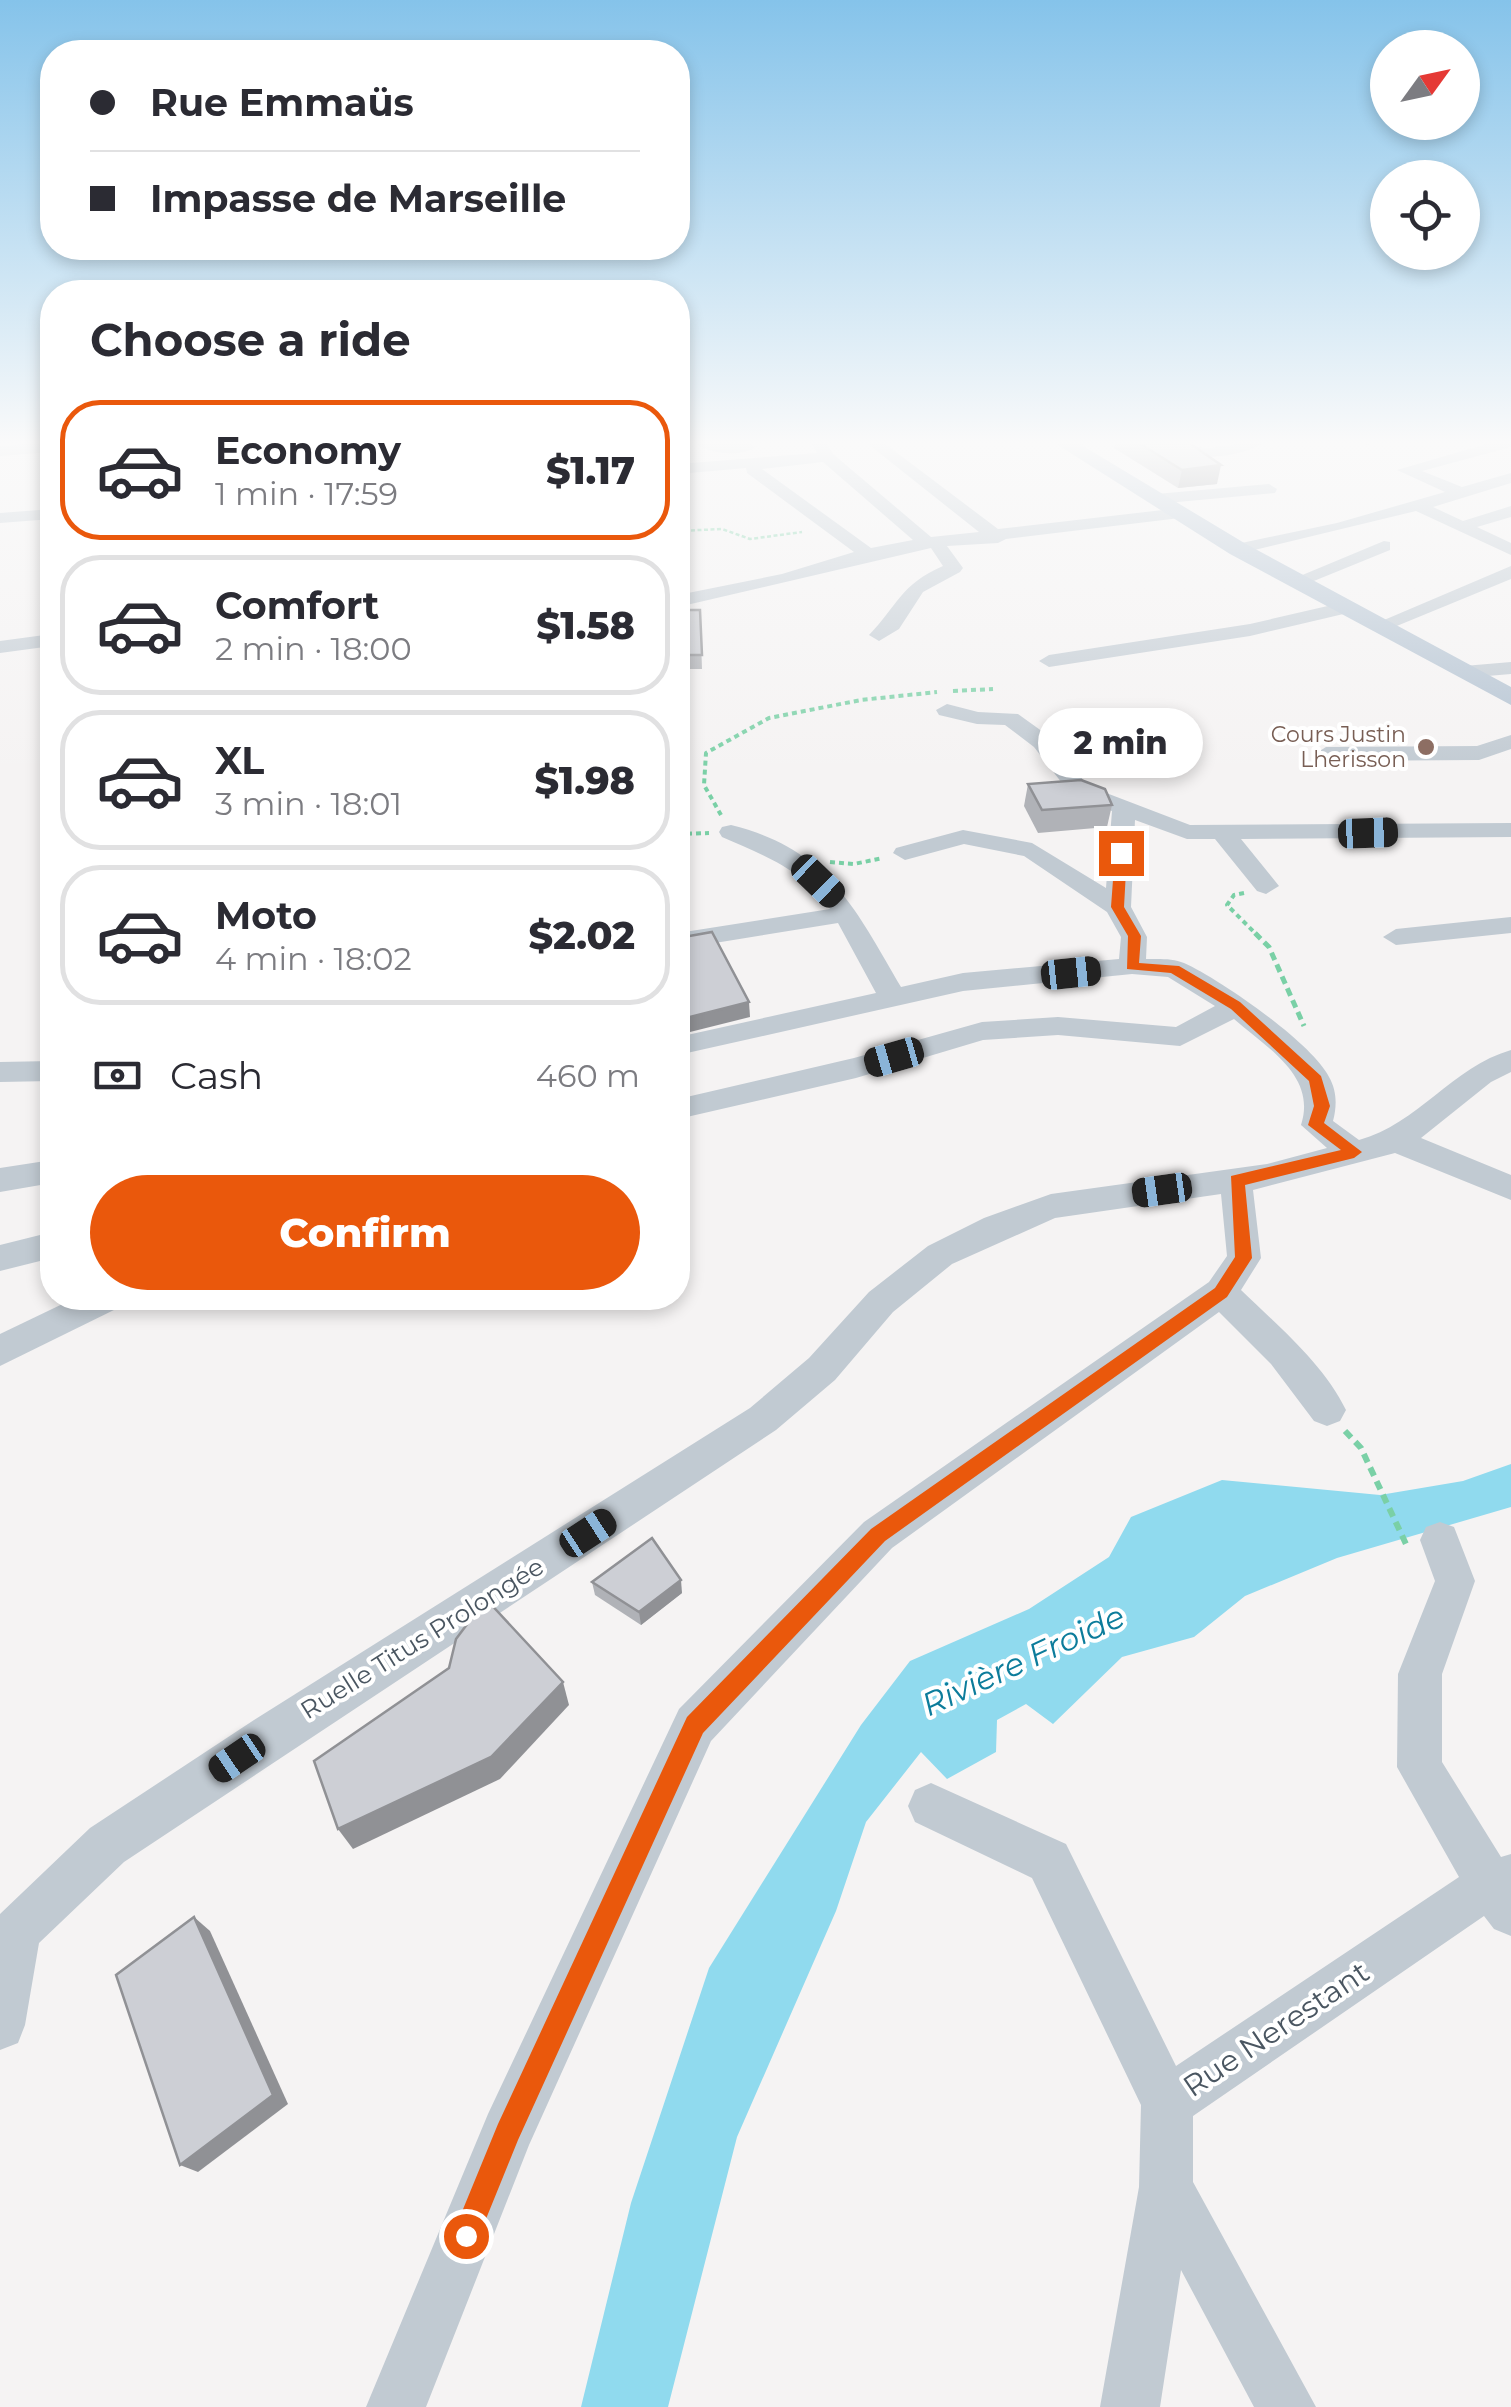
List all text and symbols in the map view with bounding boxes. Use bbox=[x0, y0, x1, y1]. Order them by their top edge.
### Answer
north arrow bbox=[1370, 30, 1480, 140]
map controls bbox=[1370, 30, 1480, 270]
text: Rue Emmaüs bbox=[150, 79, 414, 126]
button: locate bbox=[1370, 160, 1480, 270]
text: Impasse de Marseille bbox=[150, 175, 566, 222]
text: Choose a ride bbox=[90, 312, 411, 367]
icon: car bbox=[95, 425, 185, 515]
text: Economy bbox=[215, 427, 401, 474]
text: $1.17 bbox=[546, 447, 635, 494]
text: 1 min · 17:59 bbox=[215, 474, 398, 513]
icon: car bbox=[95, 580, 185, 670]
text: Comfort bbox=[215, 582, 379, 629]
text: $1.58 bbox=[536, 602, 635, 649]
text: 2 min · 18:00 bbox=[215, 629, 412, 668]
callout: 2 min bbox=[1038, 708, 1204, 778]
place label: Cours Justin Lherisson bbox=[1271, 721, 1406, 773]
text: 2 min bbox=[1073, 723, 1168, 762]
icon: car bbox=[95, 735, 185, 825]
marker: Cours Justin Lherisson bbox=[1415, 736, 1437, 758]
text: XL bbox=[215, 737, 264, 784]
text: $1.98 bbox=[535, 757, 635, 804]
text: 3 min · 18:01 bbox=[215, 784, 402, 823]
car bbox=[1337, 817, 1399, 849]
route end bbox=[1099, 831, 1144, 876]
car bbox=[786, 849, 850, 913]
icon: car bbox=[95, 890, 185, 980]
text: Moto bbox=[215, 892, 317, 939]
text: $2.02 bbox=[529, 912, 635, 959]
text: 4 min · 18:02 bbox=[215, 939, 412, 978]
car bbox=[1040, 955, 1102, 991]
car bbox=[861, 1034, 927, 1080]
icon: cash bbox=[90, 1048, 145, 1103]
text: Cash bbox=[170, 1052, 263, 1099]
text: 460 m bbox=[536, 1056, 640, 1095]
car bbox=[1130, 1171, 1194, 1209]
button: Confirm bbox=[90, 1175, 640, 1290]
car bbox=[555, 1504, 621, 1562]
street label: Ruelle Titus Prolongée bbox=[295, 1551, 549, 1725]
water label: Rivière Froide bbox=[915, 1596, 1131, 1724]
car bbox=[204, 1729, 270, 1787]
street label: Rue Nerestant bbox=[1176, 1953, 1376, 2105]
route start bbox=[444, 2214, 489, 2259]

